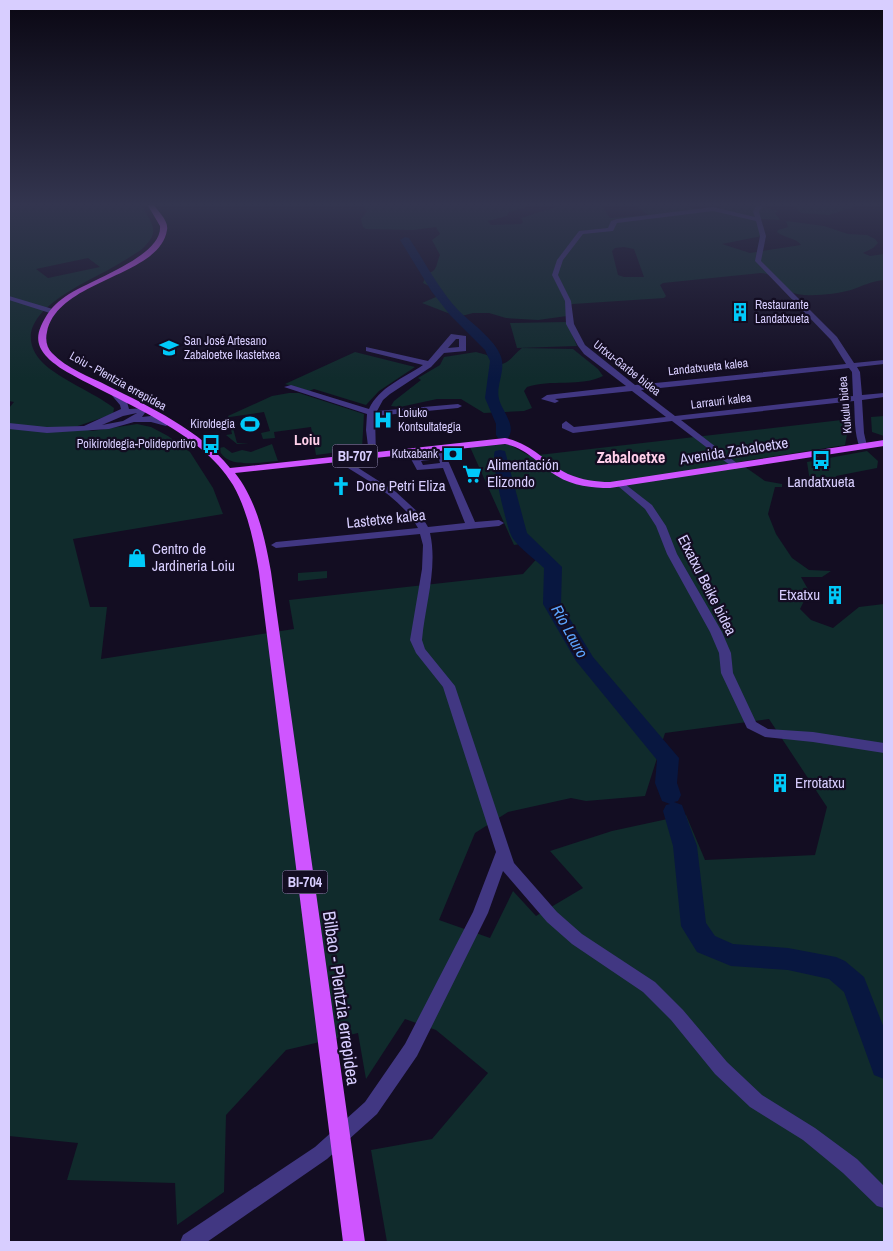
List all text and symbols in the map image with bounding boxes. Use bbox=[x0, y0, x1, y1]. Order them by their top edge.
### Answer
place label: Restaurante Landatxueta bbox=[755, 297, 810, 327]
building icon: Restaurante Landatxueta bbox=[729, 301, 751, 323]
place label: San José Artesano Zabaloetxe Ikastetxea bbox=[184, 333, 281, 363]
school or university icon: San José Artesano Zabaloetxe Ikastetxea bbox=[158, 337, 180, 359]
street label: Urtxu-Garbe bidea bbox=[590, 337, 664, 400]
street label: Loiu - Plentzia errepidea bbox=[67, 348, 170, 415]
street label: Landatxueta kalea bbox=[667, 355, 749, 379]
street label: Kukulu bidea bbox=[834, 375, 855, 434]
street label: Larrauri kalea bbox=[690, 389, 753, 413]
place label: Loiuko Kontsultategia bbox=[398, 405, 461, 435]
hospital icon: Loiuko Kontsultategia bbox=[372, 409, 394, 431]
sports icon: Kiroldegia bbox=[239, 413, 261, 435]
place label: Kiroldegia bbox=[190, 416, 236, 432]
district label: Loiu bbox=[294, 429, 320, 450]
street label: Avenida Zabaloetxe bbox=[677, 432, 790, 470]
bus stop icon: Poikiroldegia-Polideportivo bbox=[200, 433, 222, 455]
place label: Poikiroldegia-Polideportivo bbox=[77, 436, 196, 452]
bank icon: Kutxabank bbox=[442, 443, 464, 465]
road number: BI-707 bbox=[332, 444, 378, 468]
place label: Kutxabank bbox=[391, 446, 438, 462]
district label: Zabaloetxe bbox=[597, 446, 665, 468]
bus stop icon: Landatxueta bbox=[810, 449, 832, 471]
place label: Alimentación Elizondo bbox=[486, 454, 559, 492]
supermarket icon: Alimentación Elizondo bbox=[461, 463, 483, 485]
place label: Landatxueta bbox=[787, 471, 855, 492]
church icon: Done Petri Eliza bbox=[330, 475, 352, 497]
place label: Done Petri Eliza bbox=[356, 475, 446, 496]
street label: Lastetxe kalea bbox=[345, 504, 427, 533]
street label: Etxatxu Beike bidea bbox=[673, 531, 742, 639]
place label: Centro de Jardineria Loiu bbox=[152, 538, 235, 576]
shop icon: Centro de Jardineria Loiu bbox=[126, 547, 148, 569]
place label: Etxatxu bbox=[779, 584, 820, 605]
building icon: Etxatxu bbox=[824, 584, 846, 606]
water label: Río Lauro bbox=[546, 600, 594, 662]
building icon: Errotatxu bbox=[769, 772, 791, 794]
place label: Errotatxu bbox=[795, 772, 845, 793]
road number: BI-704 bbox=[282, 870, 328, 894]
street label: Bilbao - Plentzia errepidea bbox=[317, 909, 366, 1087]

